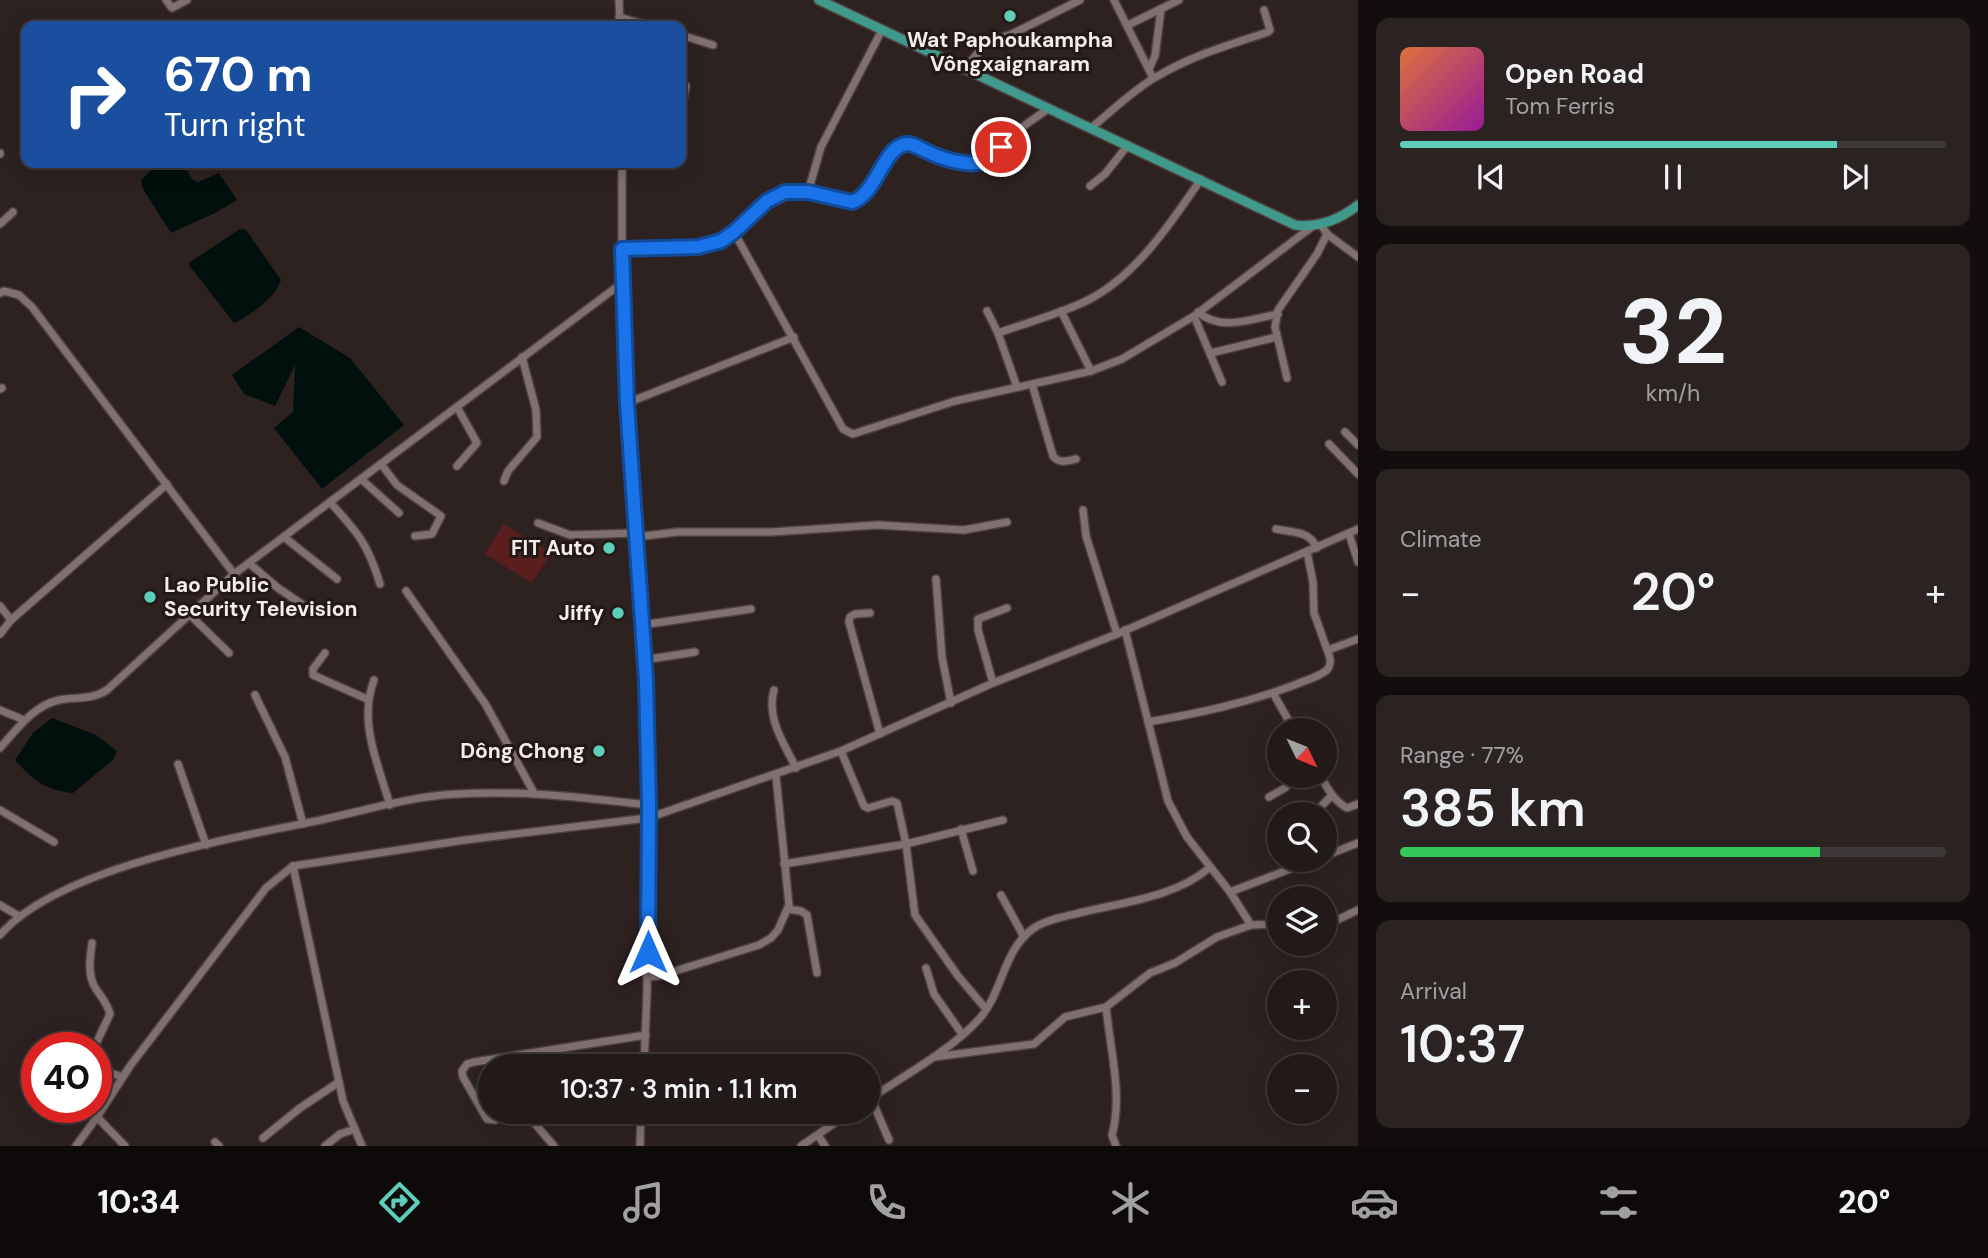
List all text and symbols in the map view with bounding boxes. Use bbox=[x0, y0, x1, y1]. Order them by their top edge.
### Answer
marker: Wat Paphoukampha Vôngxaignaram bbox=[1002, 8, 1018, 24]
place label: Wat Paphoukampha Vôngxaignaram bbox=[907, 26, 1113, 78]
text: 670 m bbox=[164, 42, 313, 106]
icon: right bbox=[49, 49, 140, 140]
text: Open Road bbox=[1505, 57, 1644, 91]
text: Tom Ferris bbox=[1505, 91, 1615, 121]
text: Turn right bbox=[164, 104, 306, 146]
pin bbox=[971, 117, 1031, 177]
icon: arrive bbox=[982, 128, 1020, 166]
icon: previous bbox=[1472, 158, 1510, 196]
icon: pause bbox=[1654, 158, 1692, 196]
icon: next bbox=[1836, 158, 1874, 196]
text: 32 bbox=[1619, 273, 1727, 391]
text: km/h bbox=[1646, 378, 1700, 408]
text: Climate bbox=[1400, 524, 1482, 554]
place label: FIT Auto bbox=[511, 534, 595, 562]
marker: FIT Auto bbox=[601, 540, 617, 556]
text: 20° bbox=[1631, 558, 1715, 626]
text: − bbox=[1400, 568, 1421, 618]
text: + bbox=[1925, 568, 1946, 618]
place label: Lao Public Security Television bbox=[164, 571, 358, 623]
marker: Lao Public Security Television bbox=[142, 589, 158, 605]
place label: Jiffy bbox=[559, 599, 604, 627]
marker: Jiffy bbox=[610, 605, 626, 621]
north arrow bbox=[1267, 718, 1337, 788]
map controls bbox=[1267, 718, 1337, 1124]
place label: Dông Chong bbox=[460, 737, 585, 765]
text: Range · 77% bbox=[1400, 740, 1524, 770]
marker: Dông Chong bbox=[591, 743, 607, 759]
text: 385 km bbox=[1400, 774, 1586, 842]
button: search bbox=[1267, 802, 1337, 872]
button: layers bbox=[1267, 886, 1337, 956]
position arrow bbox=[611, 915, 685, 989]
button: + bbox=[1267, 970, 1337, 1040]
text: Arrival bbox=[1400, 976, 1467, 1006]
text: 10:37 bbox=[1400, 1010, 1525, 1078]
speed limit sign: 40 bbox=[21, 1032, 112, 1123]
button: − bbox=[1267, 1054, 1337, 1124]
text: 10:37 · 3 min · 1.1 km bbox=[560, 1072, 798, 1106]
icon: directions bbox=[375, 1178, 424, 1227]
icon: music bbox=[619, 1178, 668, 1227]
icon: phone bbox=[862, 1178, 911, 1227]
icon: climate bbox=[1106, 1178, 1155, 1227]
icon: car bbox=[1350, 1178, 1399, 1227]
icon: filters bbox=[1594, 1178, 1643, 1227]
text: 10:34 bbox=[97, 1181, 180, 1223]
text: 20° bbox=[1838, 1181, 1890, 1223]

